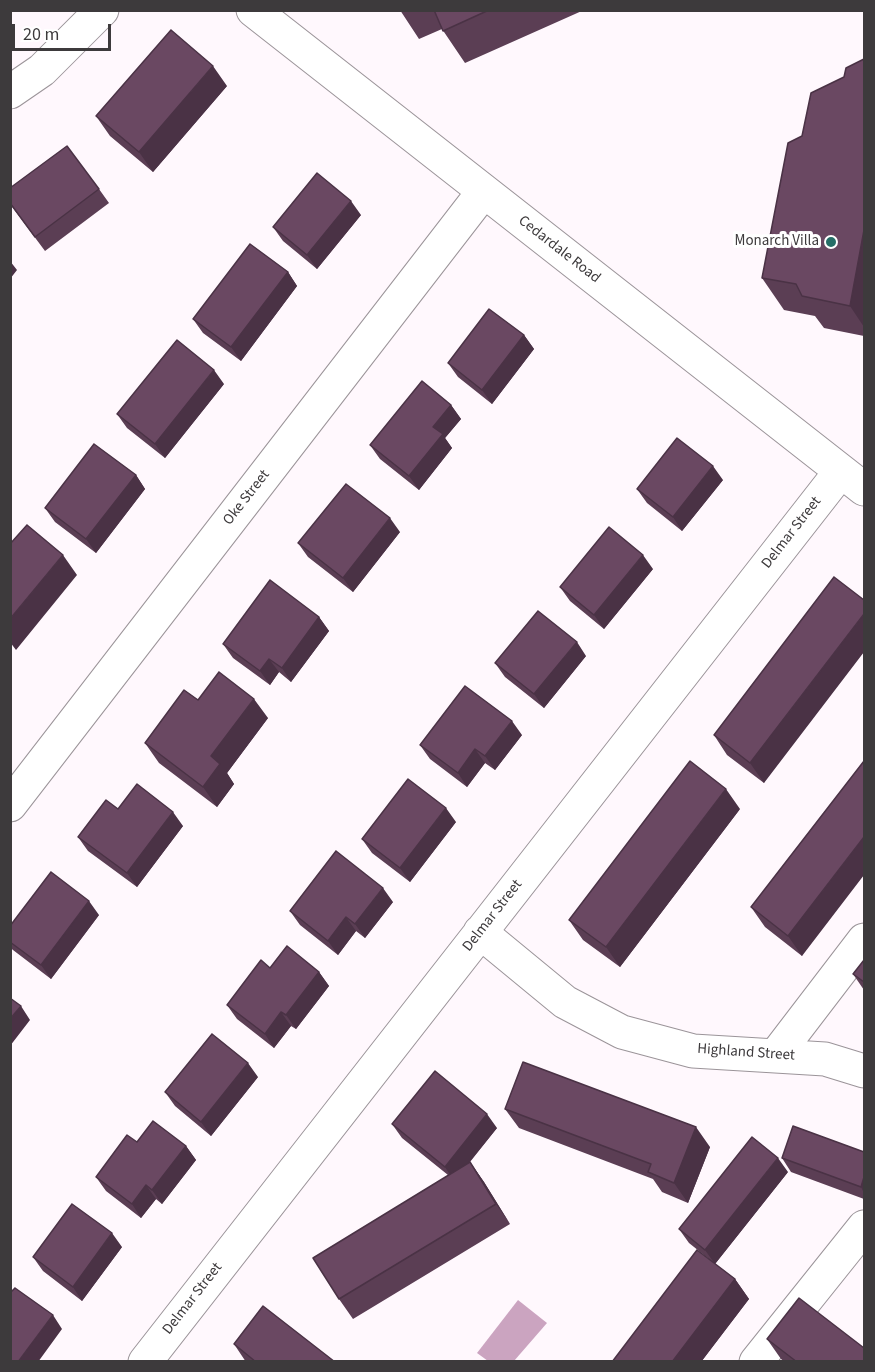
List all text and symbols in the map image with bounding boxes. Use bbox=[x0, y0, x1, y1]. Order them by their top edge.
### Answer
scale bar bbox=[15, 12, 114, 50]
text: 20 m bbox=[23, 22, 59, 47]
street label: Cedardale Road bbox=[514, 212, 604, 288]
place label: Monarch Villa bbox=[735, 233, 819, 251]
marker: Monarch Villa bbox=[824, 235, 838, 249]
street label: Oke Street bbox=[220, 467, 274, 529]
street label: Delmar Street bbox=[758, 493, 826, 573]
street label: Delmar Street bbox=[459, 876, 527, 956]
street label: Highland Street bbox=[697, 1041, 795, 1065]
street label: Delmar Street bbox=[159, 1259, 227, 1339]

